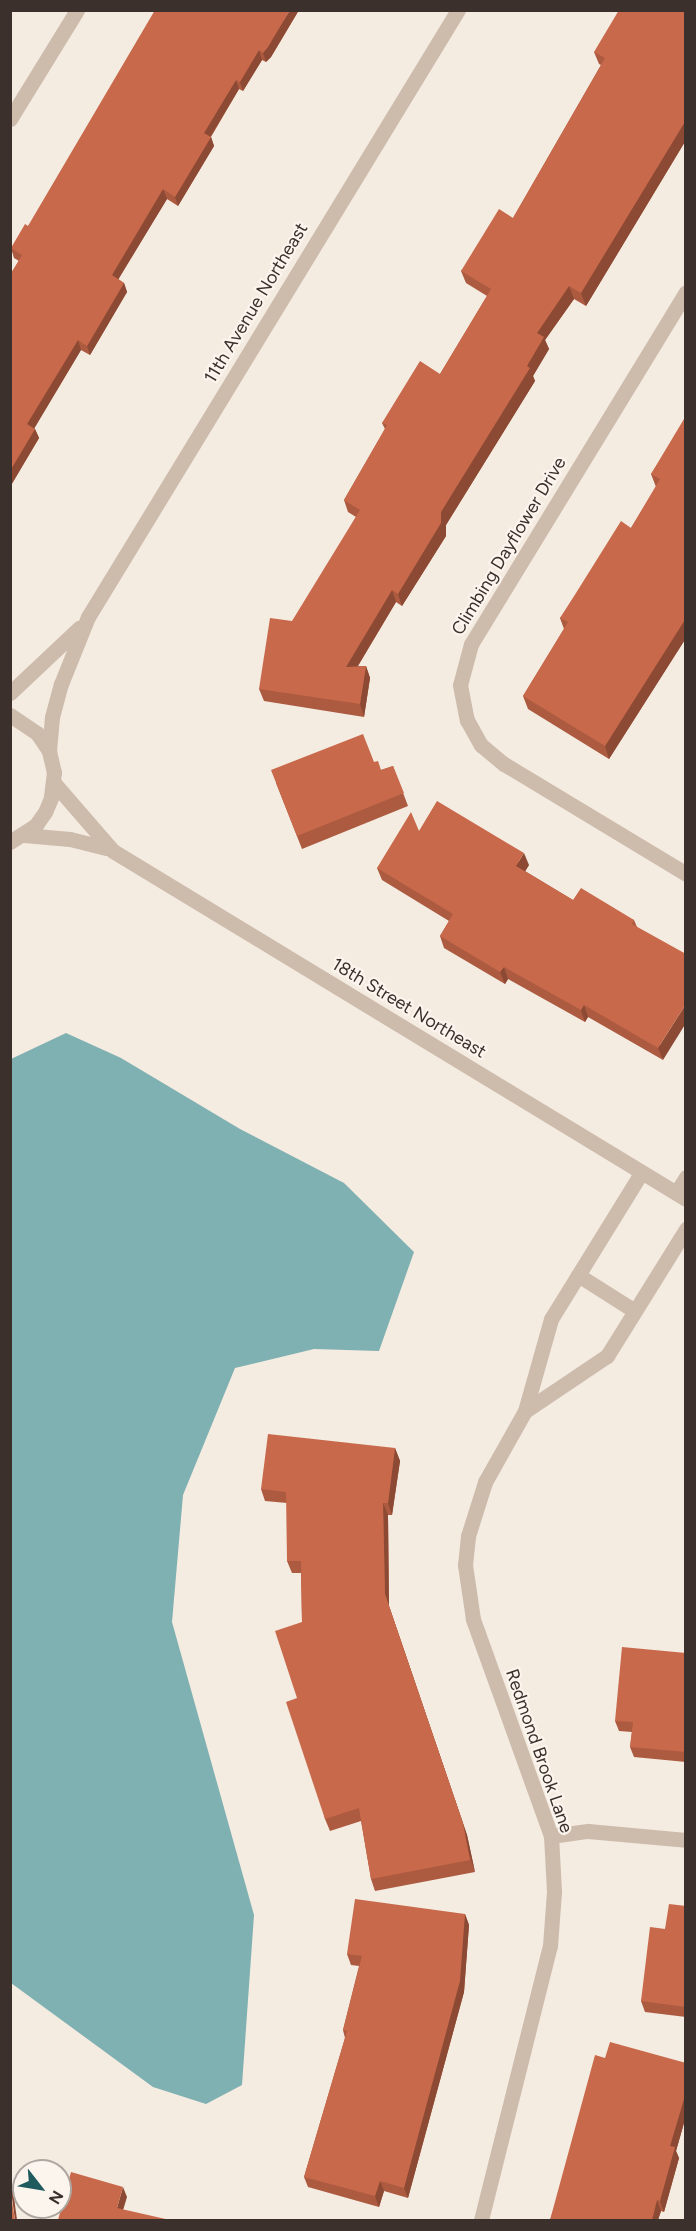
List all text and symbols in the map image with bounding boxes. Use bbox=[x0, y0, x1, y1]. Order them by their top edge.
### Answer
street label: 11th Avenue Northeast bbox=[200, 219, 312, 387]
street label: Climbing Dayflower Drive bbox=[447, 453, 571, 639]
street label: 18th Street Northeast bbox=[328, 953, 490, 1063]
street label: Redmond Brook Lane bbox=[501, 1666, 577, 1836]
north arrow bbox=[12, 2159, 72, 2219]
text: N bbox=[45, 2187, 67, 2208]

